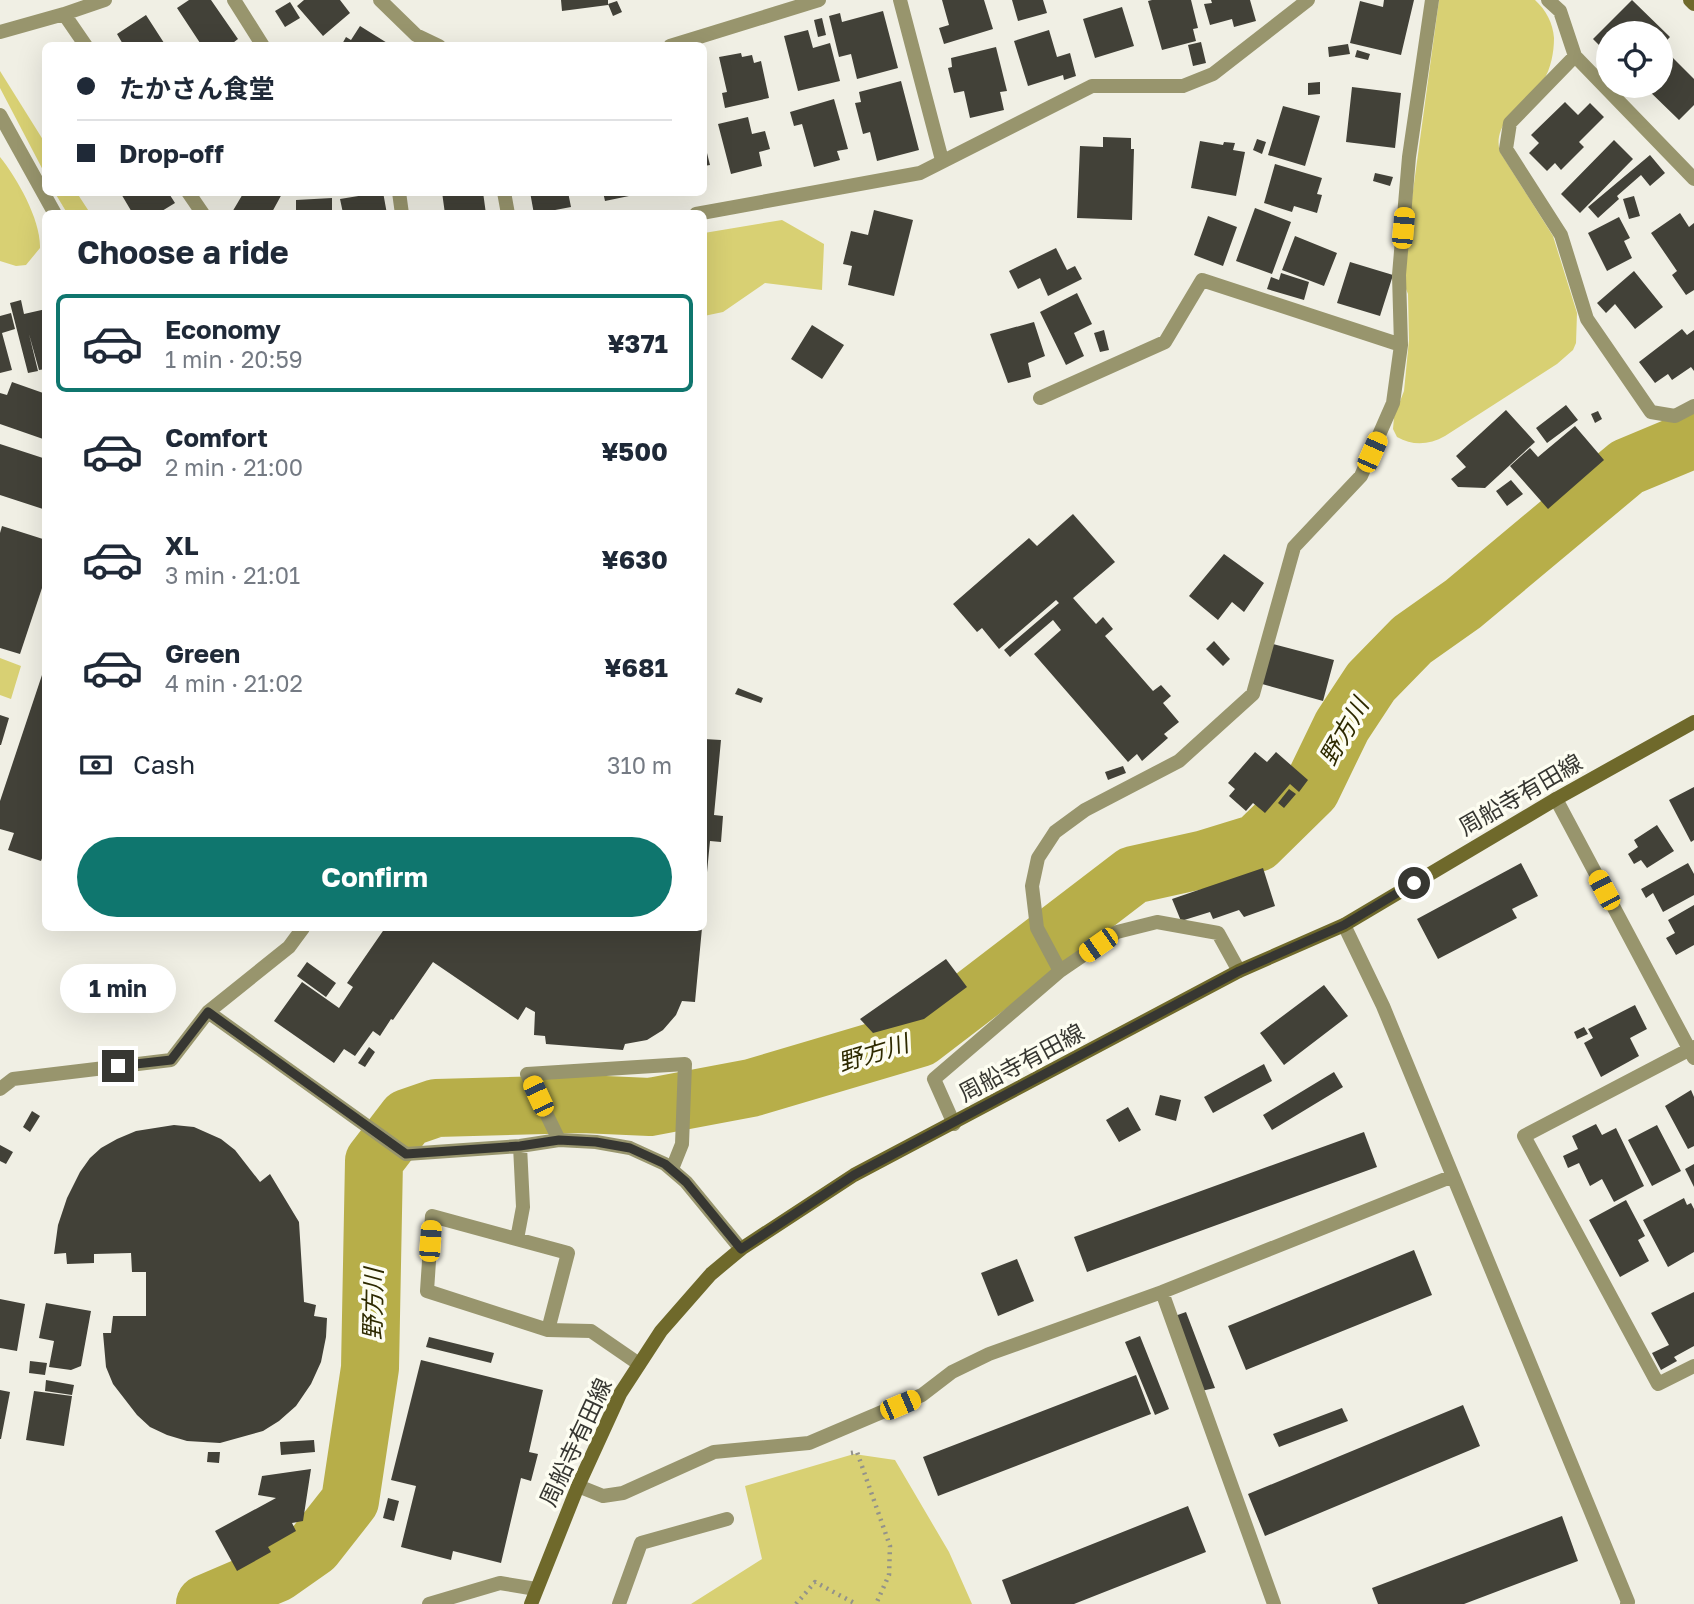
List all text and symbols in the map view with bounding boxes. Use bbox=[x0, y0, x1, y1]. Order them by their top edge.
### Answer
map controls bbox=[1596, 21, 1673, 98]
button: locate bbox=[1596, 21, 1673, 98]
text: たかさん食堂 bbox=[119, 73, 275, 104]
text: Drop-off bbox=[119, 138, 224, 169]
car bbox=[1391, 206, 1416, 250]
text: Choose a ride bbox=[77, 233, 289, 271]
icon: car bbox=[81, 312, 144, 375]
text: Economy bbox=[165, 314, 281, 345]
text: ¥371 bbox=[607, 328, 668, 359]
text: 1 min · 20:59 bbox=[165, 345, 303, 373]
icon: car bbox=[81, 420, 144, 483]
text: Comfort bbox=[165, 422, 268, 453]
car bbox=[1354, 429, 1391, 475]
text: ¥500 bbox=[601, 436, 668, 467]
text: 2 min · 21:00 bbox=[165, 453, 303, 481]
icon: car bbox=[81, 528, 144, 591]
text: XL bbox=[165, 530, 199, 561]
text: ¥630 bbox=[602, 544, 668, 575]
text: 3 min · 21:01 bbox=[165, 561, 300, 589]
icon: car bbox=[81, 636, 144, 699]
text: Green bbox=[165, 638, 240, 669]
text: ¥681 bbox=[604, 652, 668, 683]
text: 4 min · 21:02 bbox=[165, 669, 303, 697]
water label: 野方川 bbox=[1312, 690, 1375, 769]
icon: cash bbox=[77, 746, 115, 784]
street label: 周船寺有田線 bbox=[1453, 747, 1587, 841]
text: Cash bbox=[133, 749, 195, 780]
text: 310 m bbox=[607, 751, 672, 779]
button: Confirm bbox=[77, 837, 672, 917]
route start bbox=[1398, 867, 1430, 899]
car bbox=[1585, 867, 1624, 913]
car bbox=[1075, 924, 1122, 966]
callout: 1 min bbox=[60, 964, 176, 1014]
text: 1 min bbox=[89, 974, 147, 1002]
street label: 周船寺有田線 bbox=[954, 1017, 1088, 1107]
water label: 野方川 bbox=[834, 1027, 915, 1076]
route end bbox=[102, 1050, 134, 1082]
car bbox=[520, 1073, 557, 1119]
car bbox=[419, 1219, 442, 1263]
water label: 野方川 bbox=[357, 1265, 387, 1340]
street label: 周船寺有田線 bbox=[533, 1374, 617, 1510]
car bbox=[877, 1387, 924, 1423]

